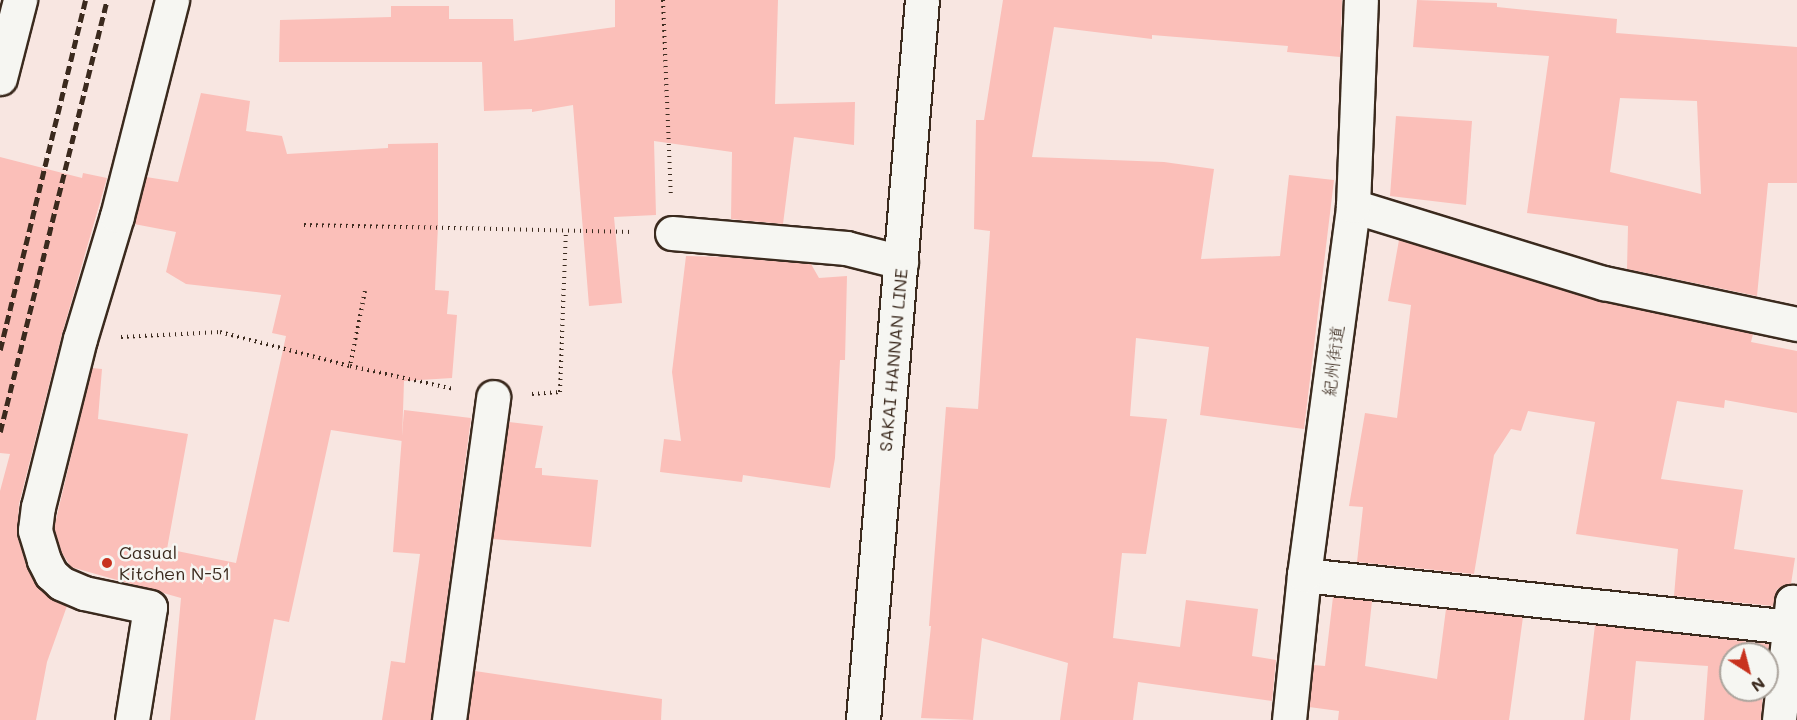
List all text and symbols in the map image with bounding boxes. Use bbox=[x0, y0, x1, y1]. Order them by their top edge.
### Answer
street label: SAKAI HANNAN LINE bbox=[874, 267, 912, 453]
street label: 紀州街道 bbox=[1318, 324, 1348, 398]
place label: Casual Kitchen N-51 bbox=[119, 542, 230, 584]
marker: Casual Kitchen N-51 bbox=[100, 556, 114, 570]
north arrow bbox=[1719, 642, 1779, 702]
text: N bbox=[1748, 673, 1770, 697]

